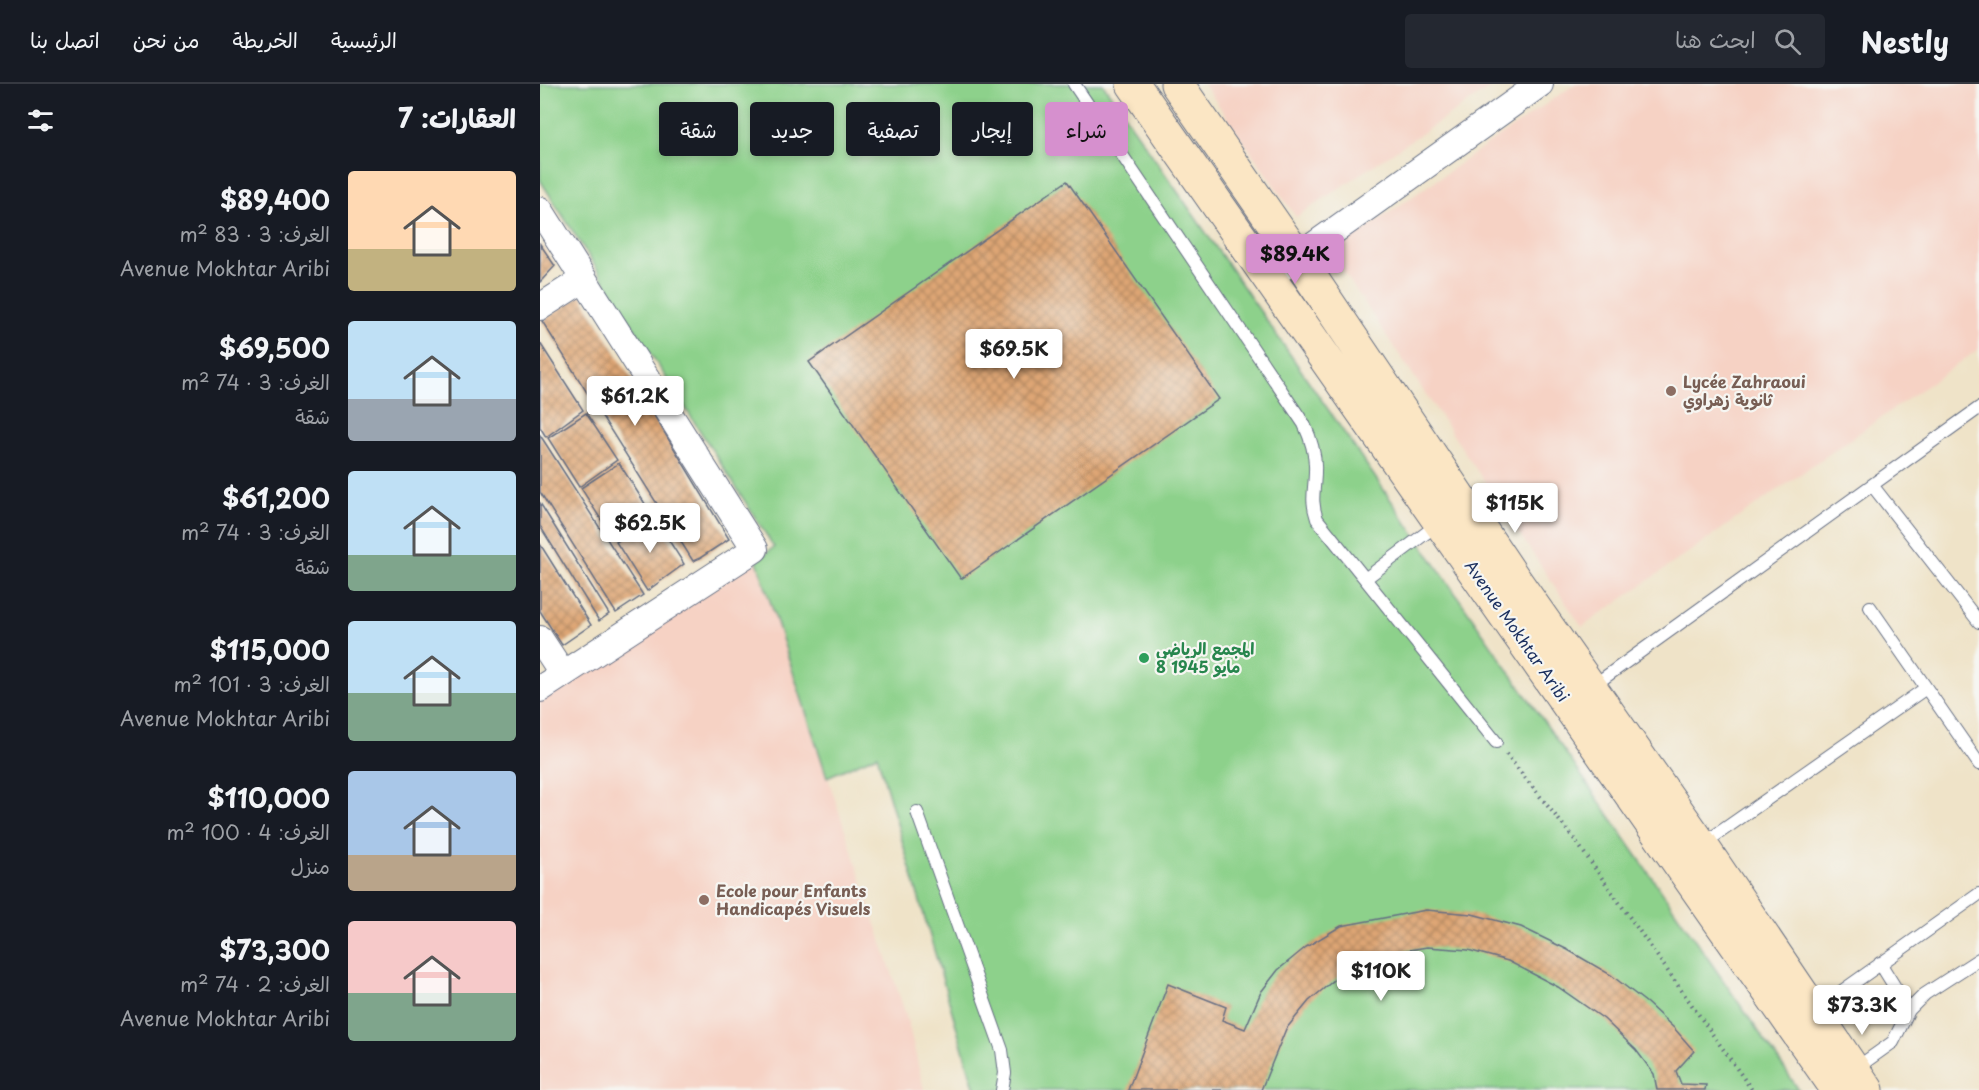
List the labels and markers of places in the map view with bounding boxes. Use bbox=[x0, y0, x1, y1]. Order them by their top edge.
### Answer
pin: $89.4K bbox=[1246, 234, 1344, 285]
pin: $69.5K bbox=[965, 329, 1063, 380]
place label: Lycée Zahraoui ثانوية زهراوي bbox=[1683, 369, 1806, 413]
pin: $61.2K bbox=[586, 376, 684, 427]
marker: Lycée Zahraoui ثانوية زهراوي bbox=[1664, 384, 1678, 398]
pin: $115K bbox=[1473, 483, 1557, 534]
pin: $62.5K bbox=[601, 503, 699, 554]
place label: المجمع الرياضي 8 مايو 1945 bbox=[1156, 636, 1254, 678]
marker: المجمع الرياضي 8 مايو 1945 bbox=[1137, 651, 1151, 665]
place label: Ecole pour Enfants Handicapés Visuels bbox=[716, 878, 871, 920]
marker: Ecole pour Enfants Handicapés Visuels bbox=[697, 893, 711, 907]
pin: $110K bbox=[1339, 951, 1423, 1002]
pin: $73.3K bbox=[1813, 985, 1911, 1036]

